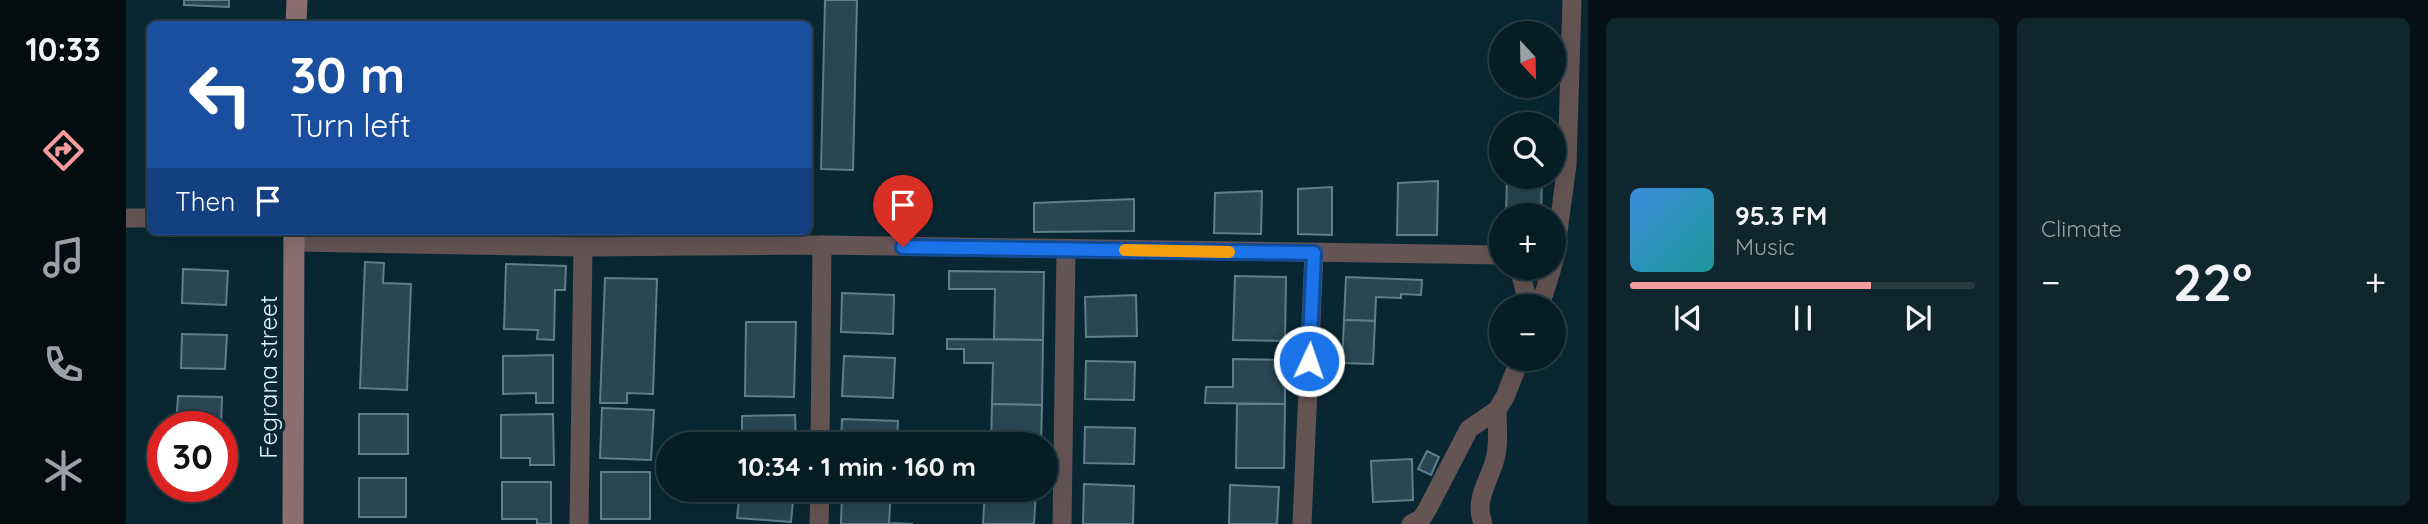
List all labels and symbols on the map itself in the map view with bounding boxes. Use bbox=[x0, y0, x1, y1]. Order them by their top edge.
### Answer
north arrow bbox=[1489, 21, 1566, 98]
pin bbox=[873, 175, 933, 247]
street label: Fegrana street bbox=[253, 295, 283, 459]
position arrow bbox=[1272, 324, 1346, 398]
speed limit sign: 30 bbox=[147, 411, 238, 502]

